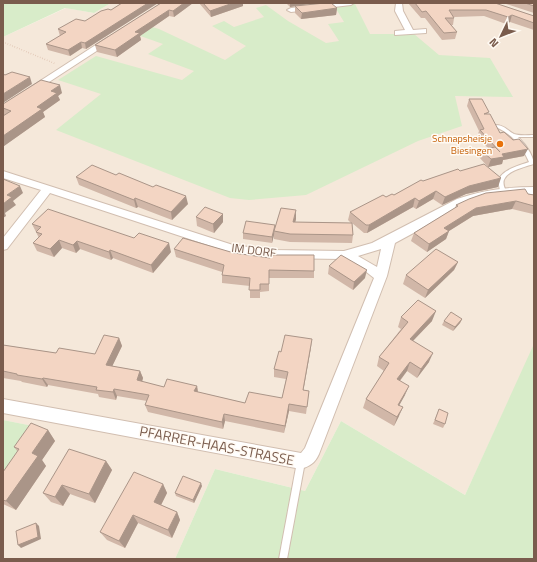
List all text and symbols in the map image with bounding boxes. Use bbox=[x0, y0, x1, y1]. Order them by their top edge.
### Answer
north arrow bbox=[481, 16, 521, 56]
text: N bbox=[485, 35, 502, 51]
place label: Schnapsheisje Biesingen bbox=[432, 131, 492, 158]
marker: Schnapsheisje Biesingen bbox=[495, 139, 505, 149]
street label: IM DORF bbox=[230, 238, 278, 262]
street label: PFARRER-HAAS-STRASSE bbox=[138, 420, 296, 470]

